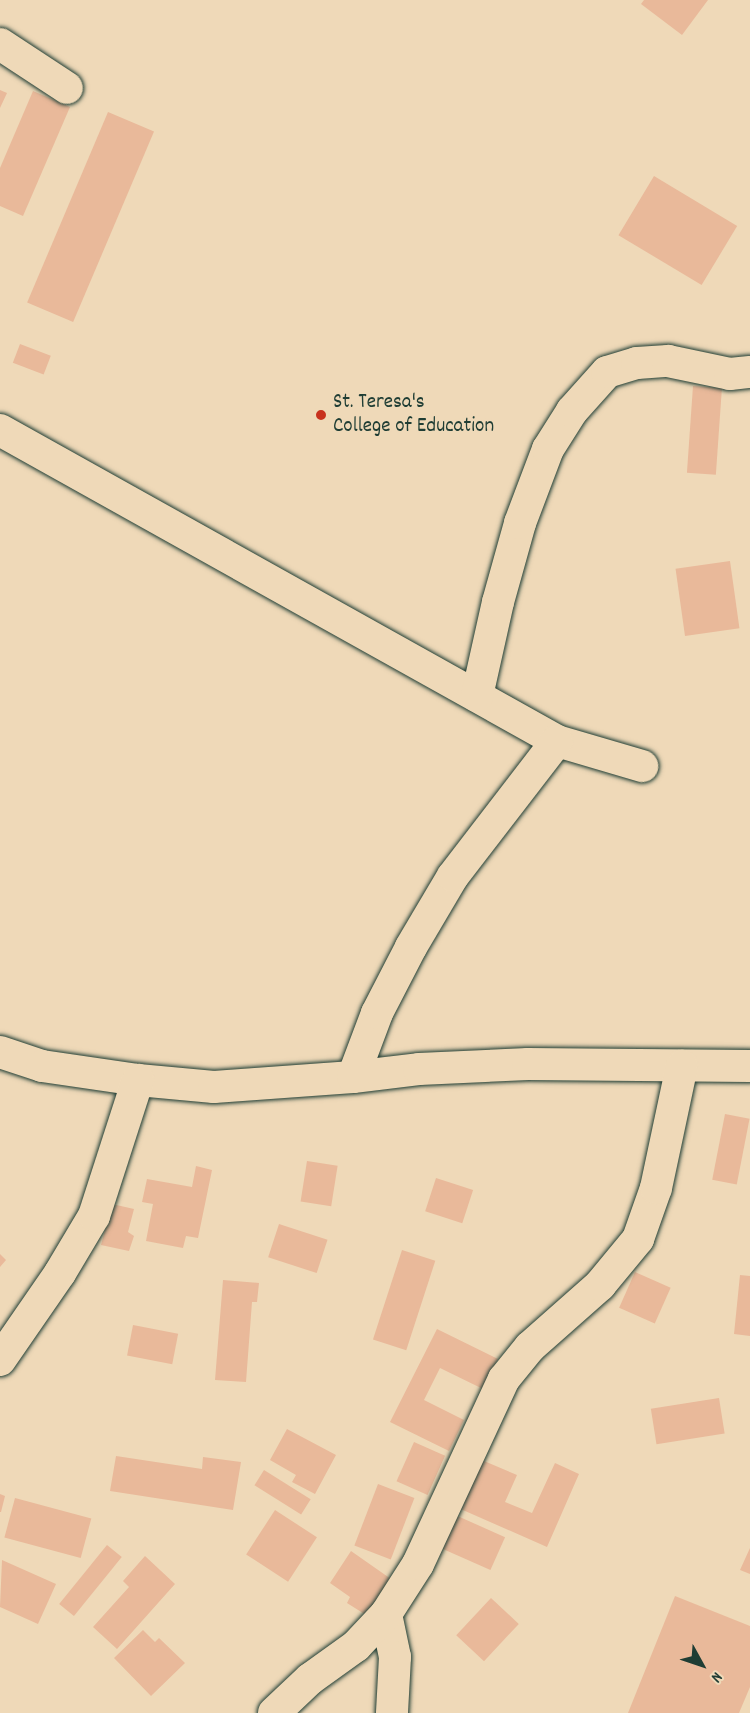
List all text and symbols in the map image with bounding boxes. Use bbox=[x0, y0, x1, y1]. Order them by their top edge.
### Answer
place label: St. Teresa's College of Education bbox=[333, 390, 494, 440]
marker: St. Teresa's College of Education bbox=[314, 408, 328, 422]
north arrow bbox=[672, 1635, 732, 1695]
text: N bbox=[705, 1666, 728, 1687]

